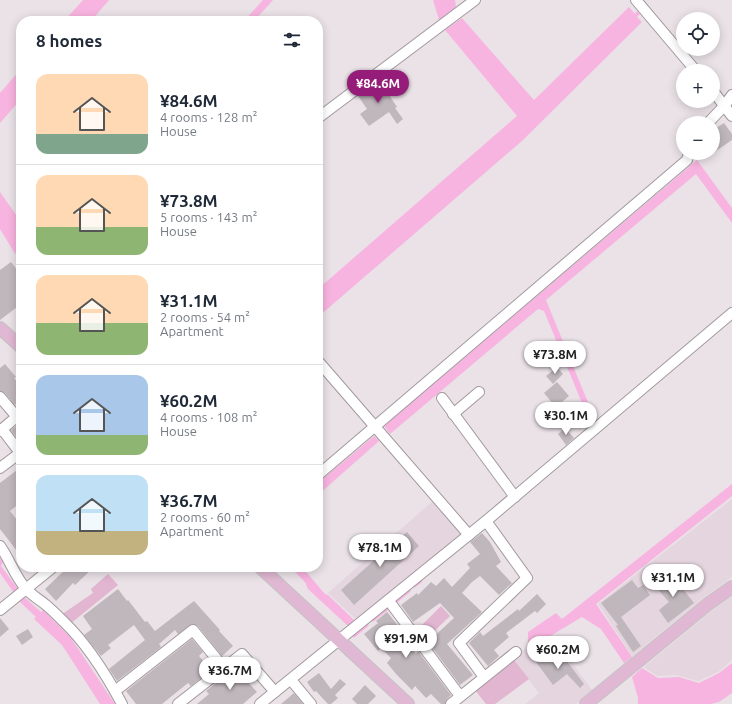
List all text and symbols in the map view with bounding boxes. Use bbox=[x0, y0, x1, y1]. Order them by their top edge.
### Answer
map controls bbox=[676, 12, 720, 160]
button: locate bbox=[676, 12, 720, 56]
icon: filters bbox=[281, 29, 303, 51]
text: 8 homes bbox=[36, 31, 102, 50]
button: + bbox=[676, 64, 720, 108]
pin: ¥84.6M bbox=[345, 70, 411, 104]
text: ¥84.6M bbox=[356, 76, 400, 90]
icon: home bbox=[68, 90, 116, 138]
text: ¥84.6M bbox=[160, 91, 218, 110]
text: 4 rooms · 128 m² bbox=[160, 110, 257, 124]
button: − bbox=[676, 116, 720, 160]
text: House bbox=[160, 124, 197, 138]
icon: home bbox=[68, 191, 116, 239]
text: ¥73.8M bbox=[160, 191, 218, 210]
text: 5 rooms · 143 m² bbox=[160, 210, 257, 224]
text: House bbox=[160, 224, 197, 238]
icon: home bbox=[68, 291, 116, 339]
text: ¥31.1M bbox=[160, 291, 218, 310]
text: 2 rooms · 54 m² bbox=[160, 310, 250, 324]
text: Apartment bbox=[160, 324, 224, 338]
pin: ¥73.8M bbox=[522, 341, 588, 375]
text: ¥73.8M bbox=[533, 347, 577, 361]
icon: home bbox=[68, 391, 116, 439]
text: ¥60.2M bbox=[160, 391, 218, 410]
pin: ¥30.1M bbox=[533, 402, 599, 436]
text: ¥30.1M bbox=[544, 408, 588, 422]
text: 4 rooms · 108 m² bbox=[160, 410, 257, 424]
text: House bbox=[160, 424, 197, 438]
icon: home bbox=[68, 491, 116, 539]
text: ¥36.7M bbox=[160, 491, 218, 510]
text: 2 rooms · 60 m² bbox=[160, 510, 250, 524]
text: Apartment bbox=[160, 524, 224, 538]
pin: ¥78.1M bbox=[347, 534, 413, 568]
text: ¥78.1M bbox=[358, 540, 402, 554]
pin: ¥31.1M bbox=[640, 564, 706, 598]
text: ¥31.1M bbox=[651, 570, 695, 584]
pin: ¥91.9M bbox=[373, 625, 439, 659]
text: ¥91.9M bbox=[384, 631, 428, 645]
pin: ¥60.2M bbox=[525, 636, 591, 670]
text: ¥60.2M bbox=[536, 642, 580, 656]
pin: ¥36.7M bbox=[197, 657, 263, 691]
text: ¥36.7M bbox=[208, 663, 252, 677]

